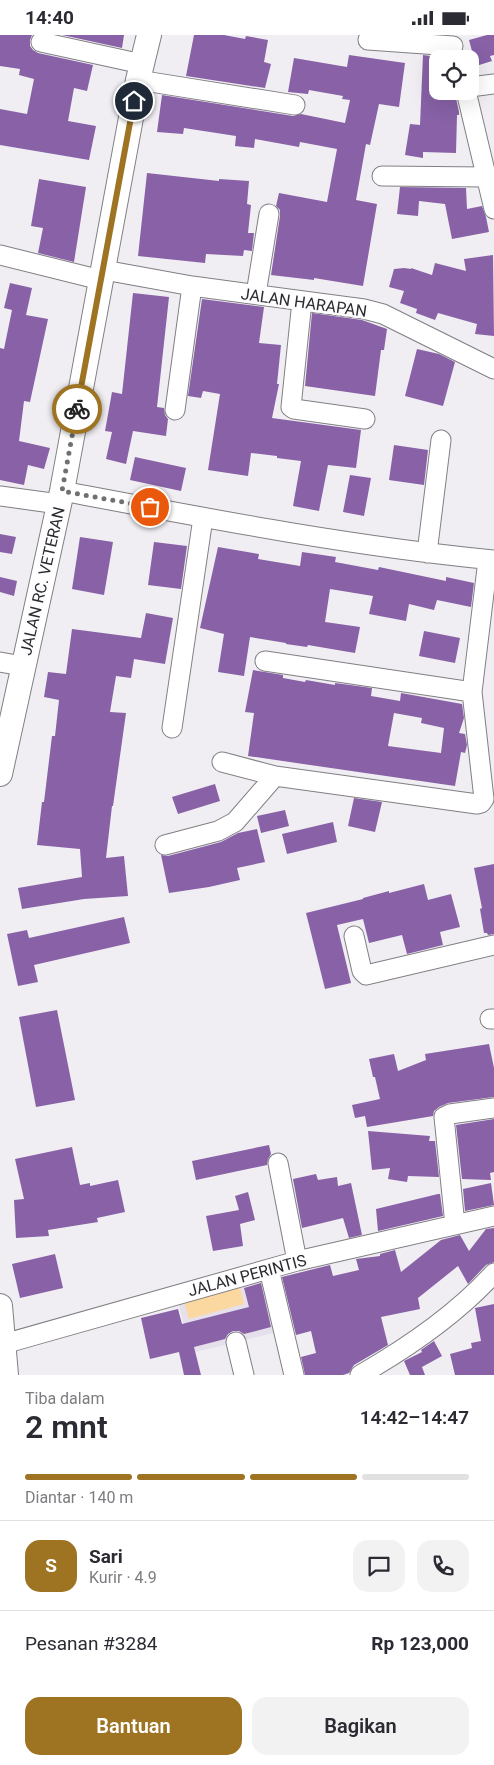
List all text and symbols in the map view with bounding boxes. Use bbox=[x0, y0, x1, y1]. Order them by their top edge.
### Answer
text: 14:40 bbox=[25, 6, 74, 29]
map controls bbox=[429, 50, 479, 100]
button: locate bbox=[429, 50, 479, 100]
pin bbox=[113, 80, 155, 122]
icon: home bbox=[120, 87, 148, 115]
street label: JALAN HARAPAN bbox=[240, 284, 368, 321]
courier bbox=[52, 384, 102, 434]
icon: bike bbox=[63, 395, 91, 423]
pin bbox=[129, 486, 171, 528]
icon: bag bbox=[136, 493, 164, 521]
street label: JALAN RC. VETERAN bbox=[16, 505, 69, 657]
street label: JALAN PERINTIS bbox=[186, 1251, 308, 1300]
text: Tiba dalam bbox=[25, 1389, 104, 1408]
text: 14:42–14:47 bbox=[360, 1406, 469, 1429]
text: 2 mnt bbox=[25, 1408, 108, 1446]
text: Diantar · 140 m bbox=[25, 1488, 133, 1507]
button: chat bbox=[353, 1540, 405, 1592]
button: phone bbox=[417, 1540, 469, 1592]
text: Sari bbox=[89, 1545, 123, 1568]
text: S bbox=[45, 1554, 57, 1577]
text: Kurir · 4.9 bbox=[89, 1568, 157, 1587]
text: Pesanan #3284 bbox=[25, 1632, 158, 1655]
text: Rp 123,000 bbox=[371, 1632, 469, 1655]
button: Bantuan bbox=[25, 1697, 242, 1755]
button: Bagikan bbox=[252, 1697, 469, 1755]

